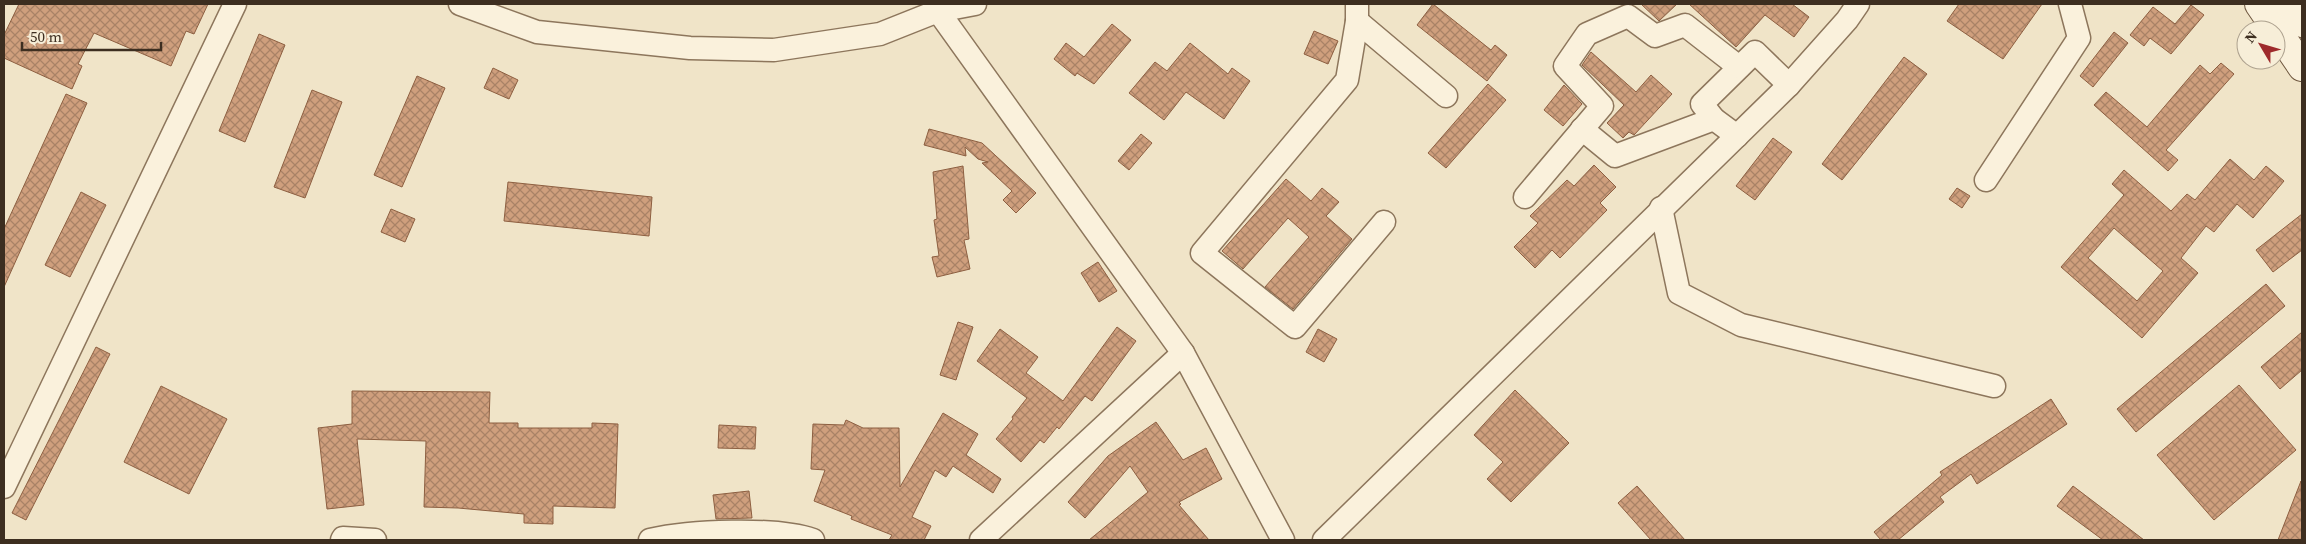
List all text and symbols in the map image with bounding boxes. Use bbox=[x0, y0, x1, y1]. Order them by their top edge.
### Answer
scale bar bbox=[22, 20, 161, 52]
north arrow bbox=[2236, 20, 2286, 70]
text: 50 m bbox=[30, 26, 62, 47]
text: N bbox=[2240, 27, 2262, 47]

